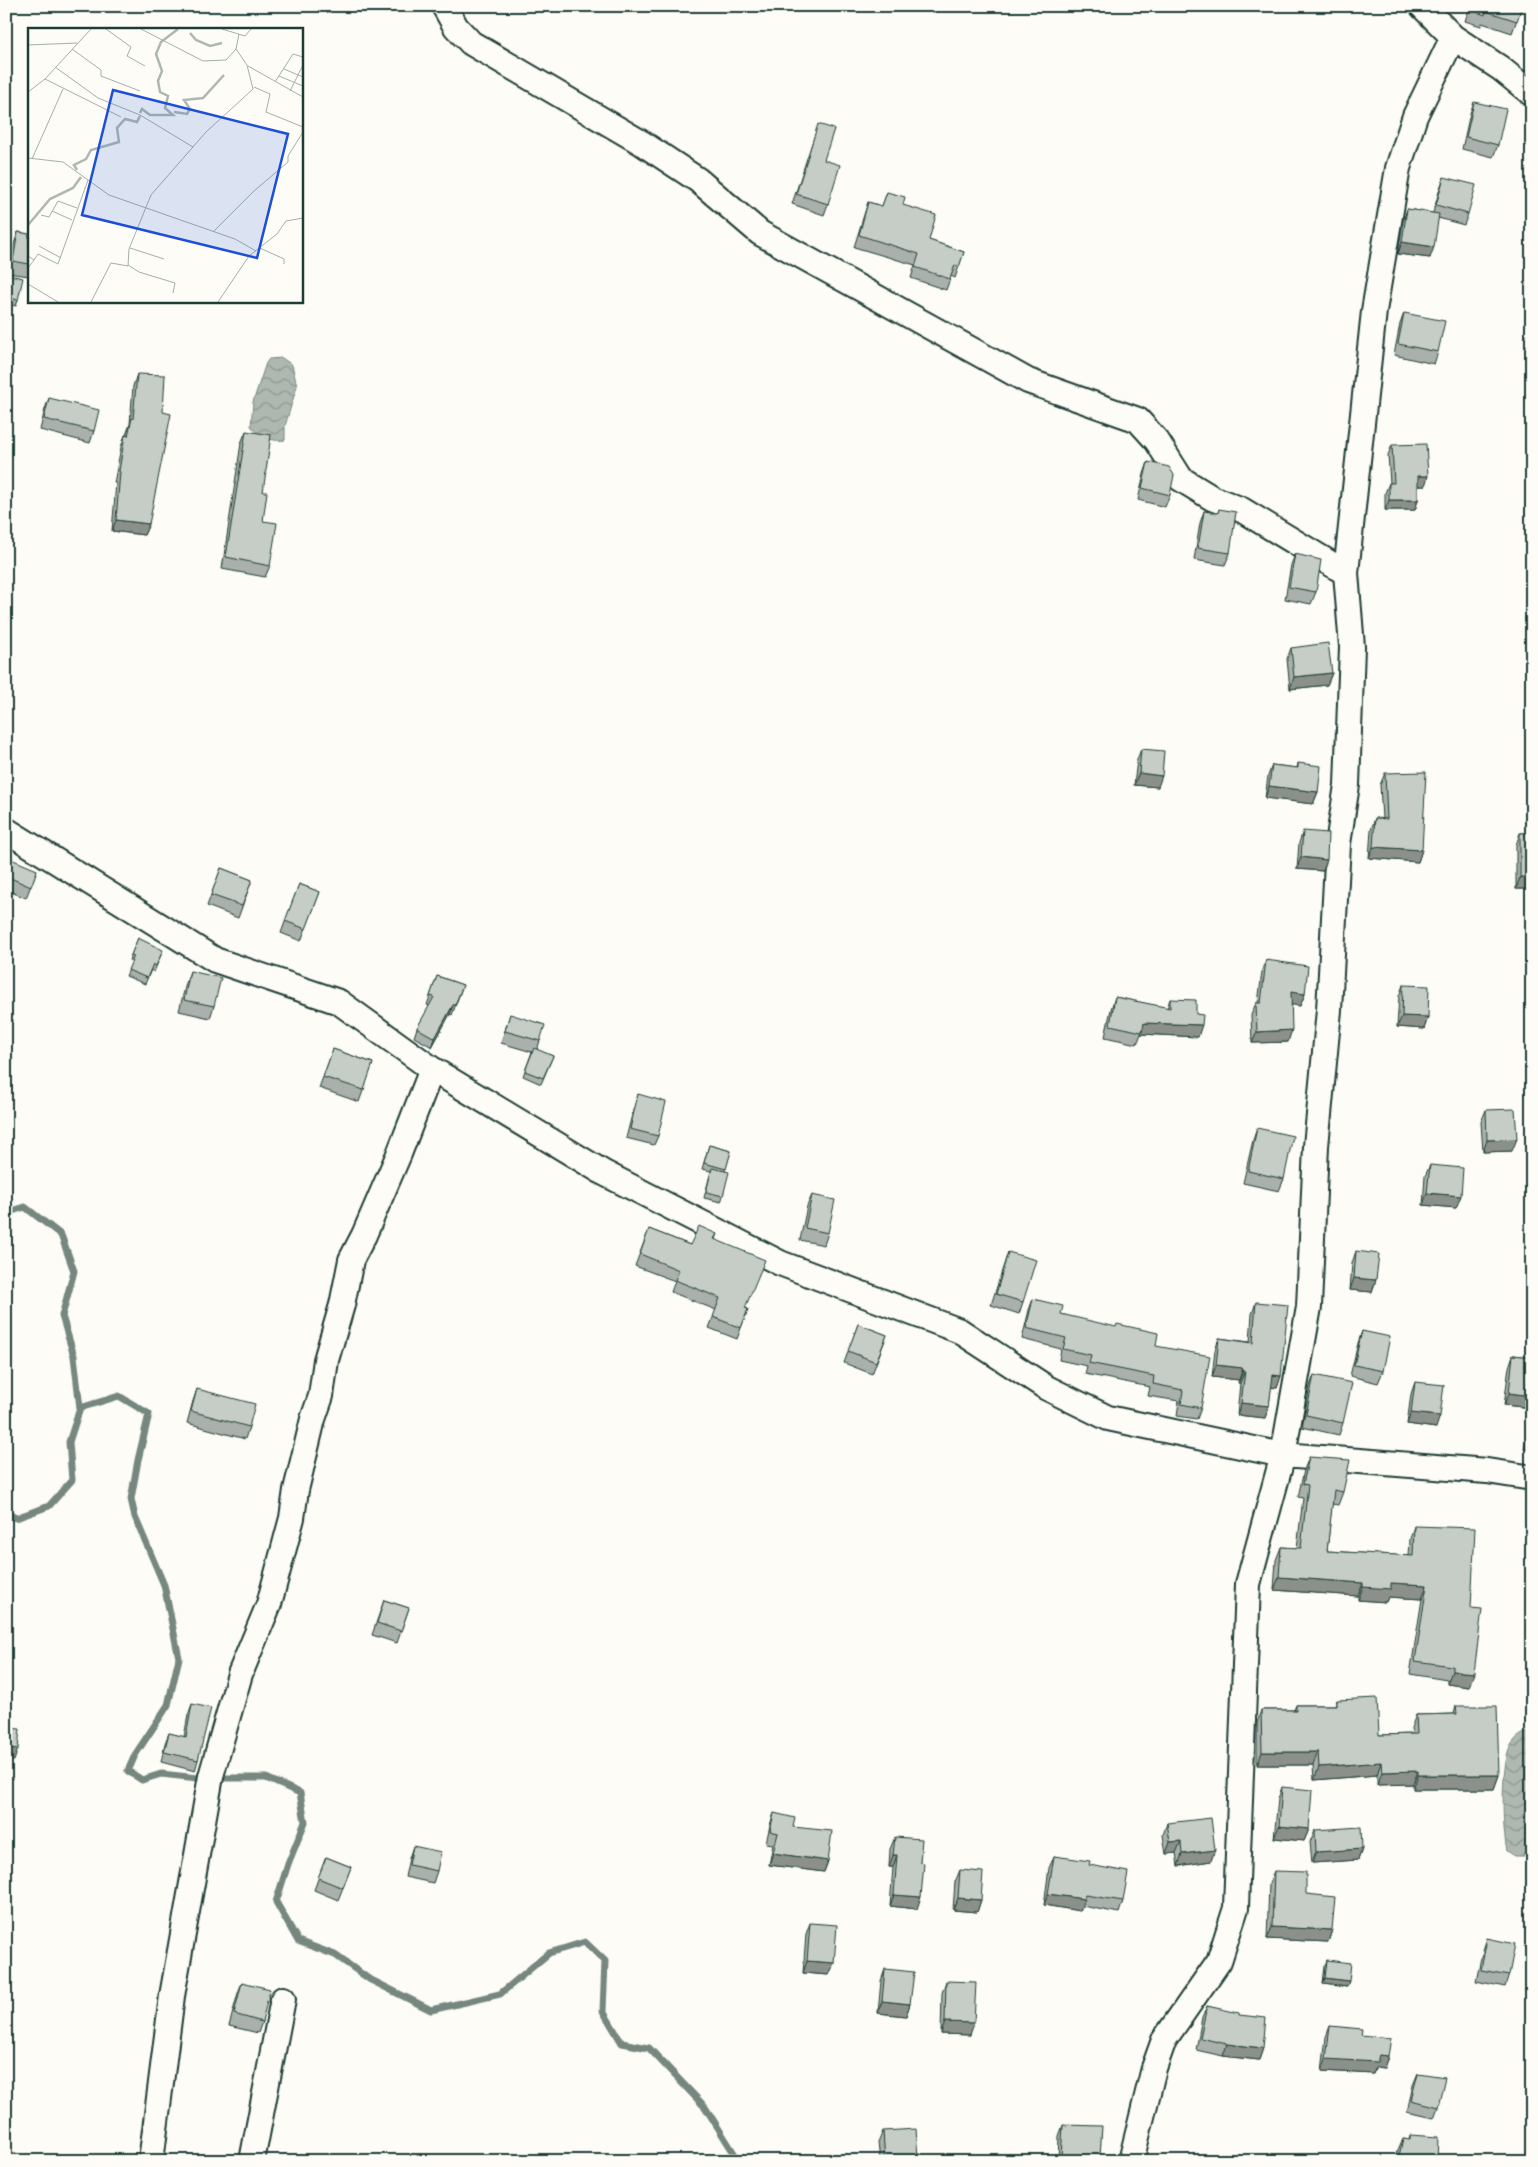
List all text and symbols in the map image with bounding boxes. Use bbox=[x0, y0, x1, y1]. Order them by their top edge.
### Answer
inset map bbox=[28, 28, 302, 302]

